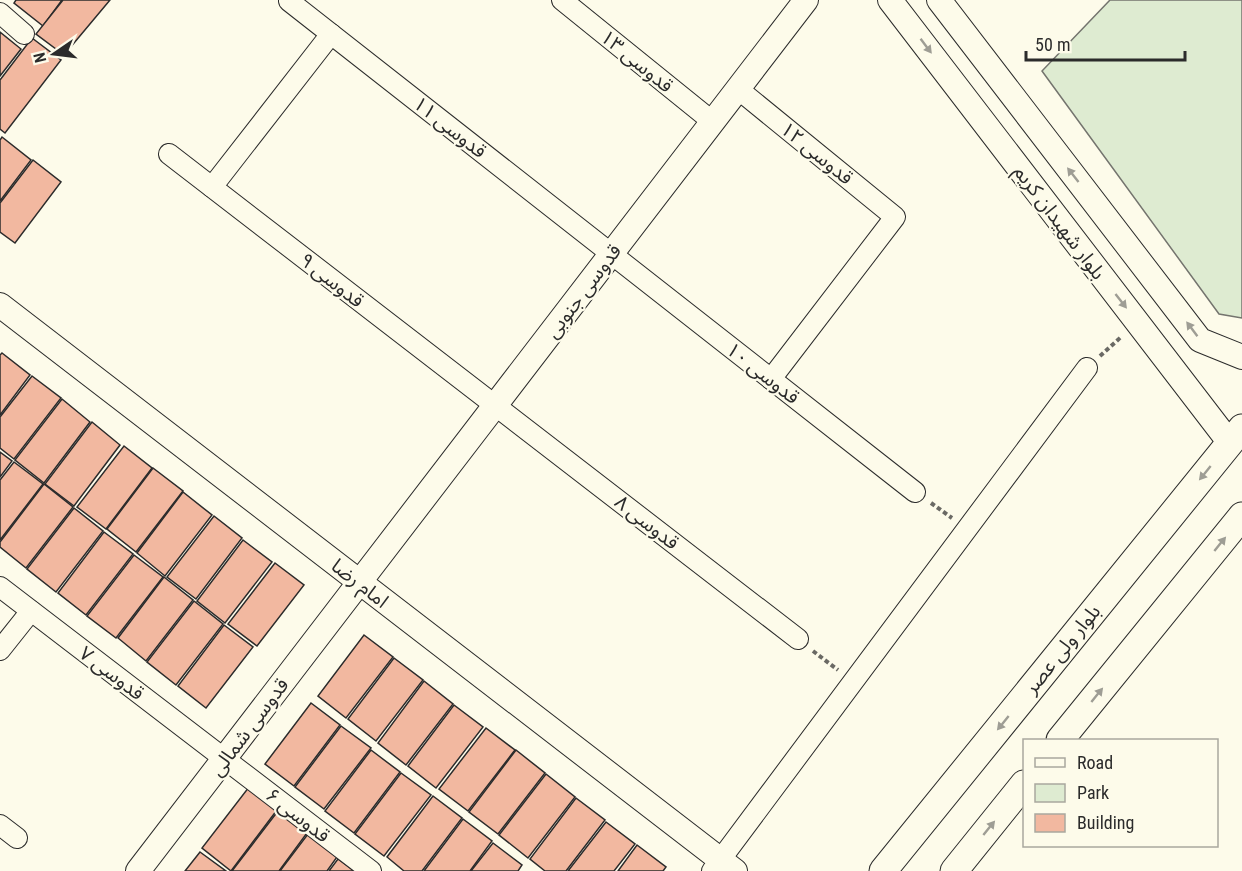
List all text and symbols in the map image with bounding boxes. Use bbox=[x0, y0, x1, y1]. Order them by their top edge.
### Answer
north arrow bbox=[24, 24, 84, 84]
street label: قدوسی ۱۳ bbox=[596, 24, 678, 98]
scale bar bbox=[1026, 24, 1185, 62]
text: 50 m bbox=[1035, 34, 1070, 55]
one-way arrow bbox=[919, 39, 931, 54]
text: N bbox=[30, 50, 50, 65]
street label: قدوسی ۱۱ bbox=[409, 91, 491, 163]
street label: قدوسی ۱۲ bbox=[776, 116, 858, 190]
street label: بلوار شهیدان کریم bbox=[1007, 160, 1111, 286]
one-way arrow bbox=[1068, 167, 1080, 182]
street label: قدوسی جنوبی bbox=[540, 239, 626, 343]
street label: قدوسی ۹ bbox=[295, 247, 369, 313]
one-way arrow bbox=[1115, 293, 1127, 309]
one-way arrow bbox=[1186, 322, 1198, 338]
street label: قدوسی ۱۰ bbox=[722, 337, 804, 409]
one-way arrow bbox=[1199, 465, 1212, 481]
street label: قدوسی ۸ bbox=[610, 489, 684, 555]
one-way arrow bbox=[1213, 536, 1225, 551]
street label: امام رضا bbox=[325, 553, 393, 615]
street label: بلوار ولی عصر bbox=[1018, 600, 1105, 699]
street label: قدوسی ۷ bbox=[75, 641, 149, 705]
street label: قدوسی شمالی bbox=[204, 673, 294, 781]
one-way arrow bbox=[1090, 688, 1103, 703]
one-way arrow bbox=[997, 715, 1010, 730]
legend bbox=[1023, 739, 1218, 847]
text: Road bbox=[1077, 752, 1113, 773]
street label: قدوسی ۶ bbox=[261, 782, 335, 848]
text: Park bbox=[1077, 782, 1109, 803]
text: Building bbox=[1077, 812, 1134, 833]
one-way arrow bbox=[983, 820, 996, 836]

